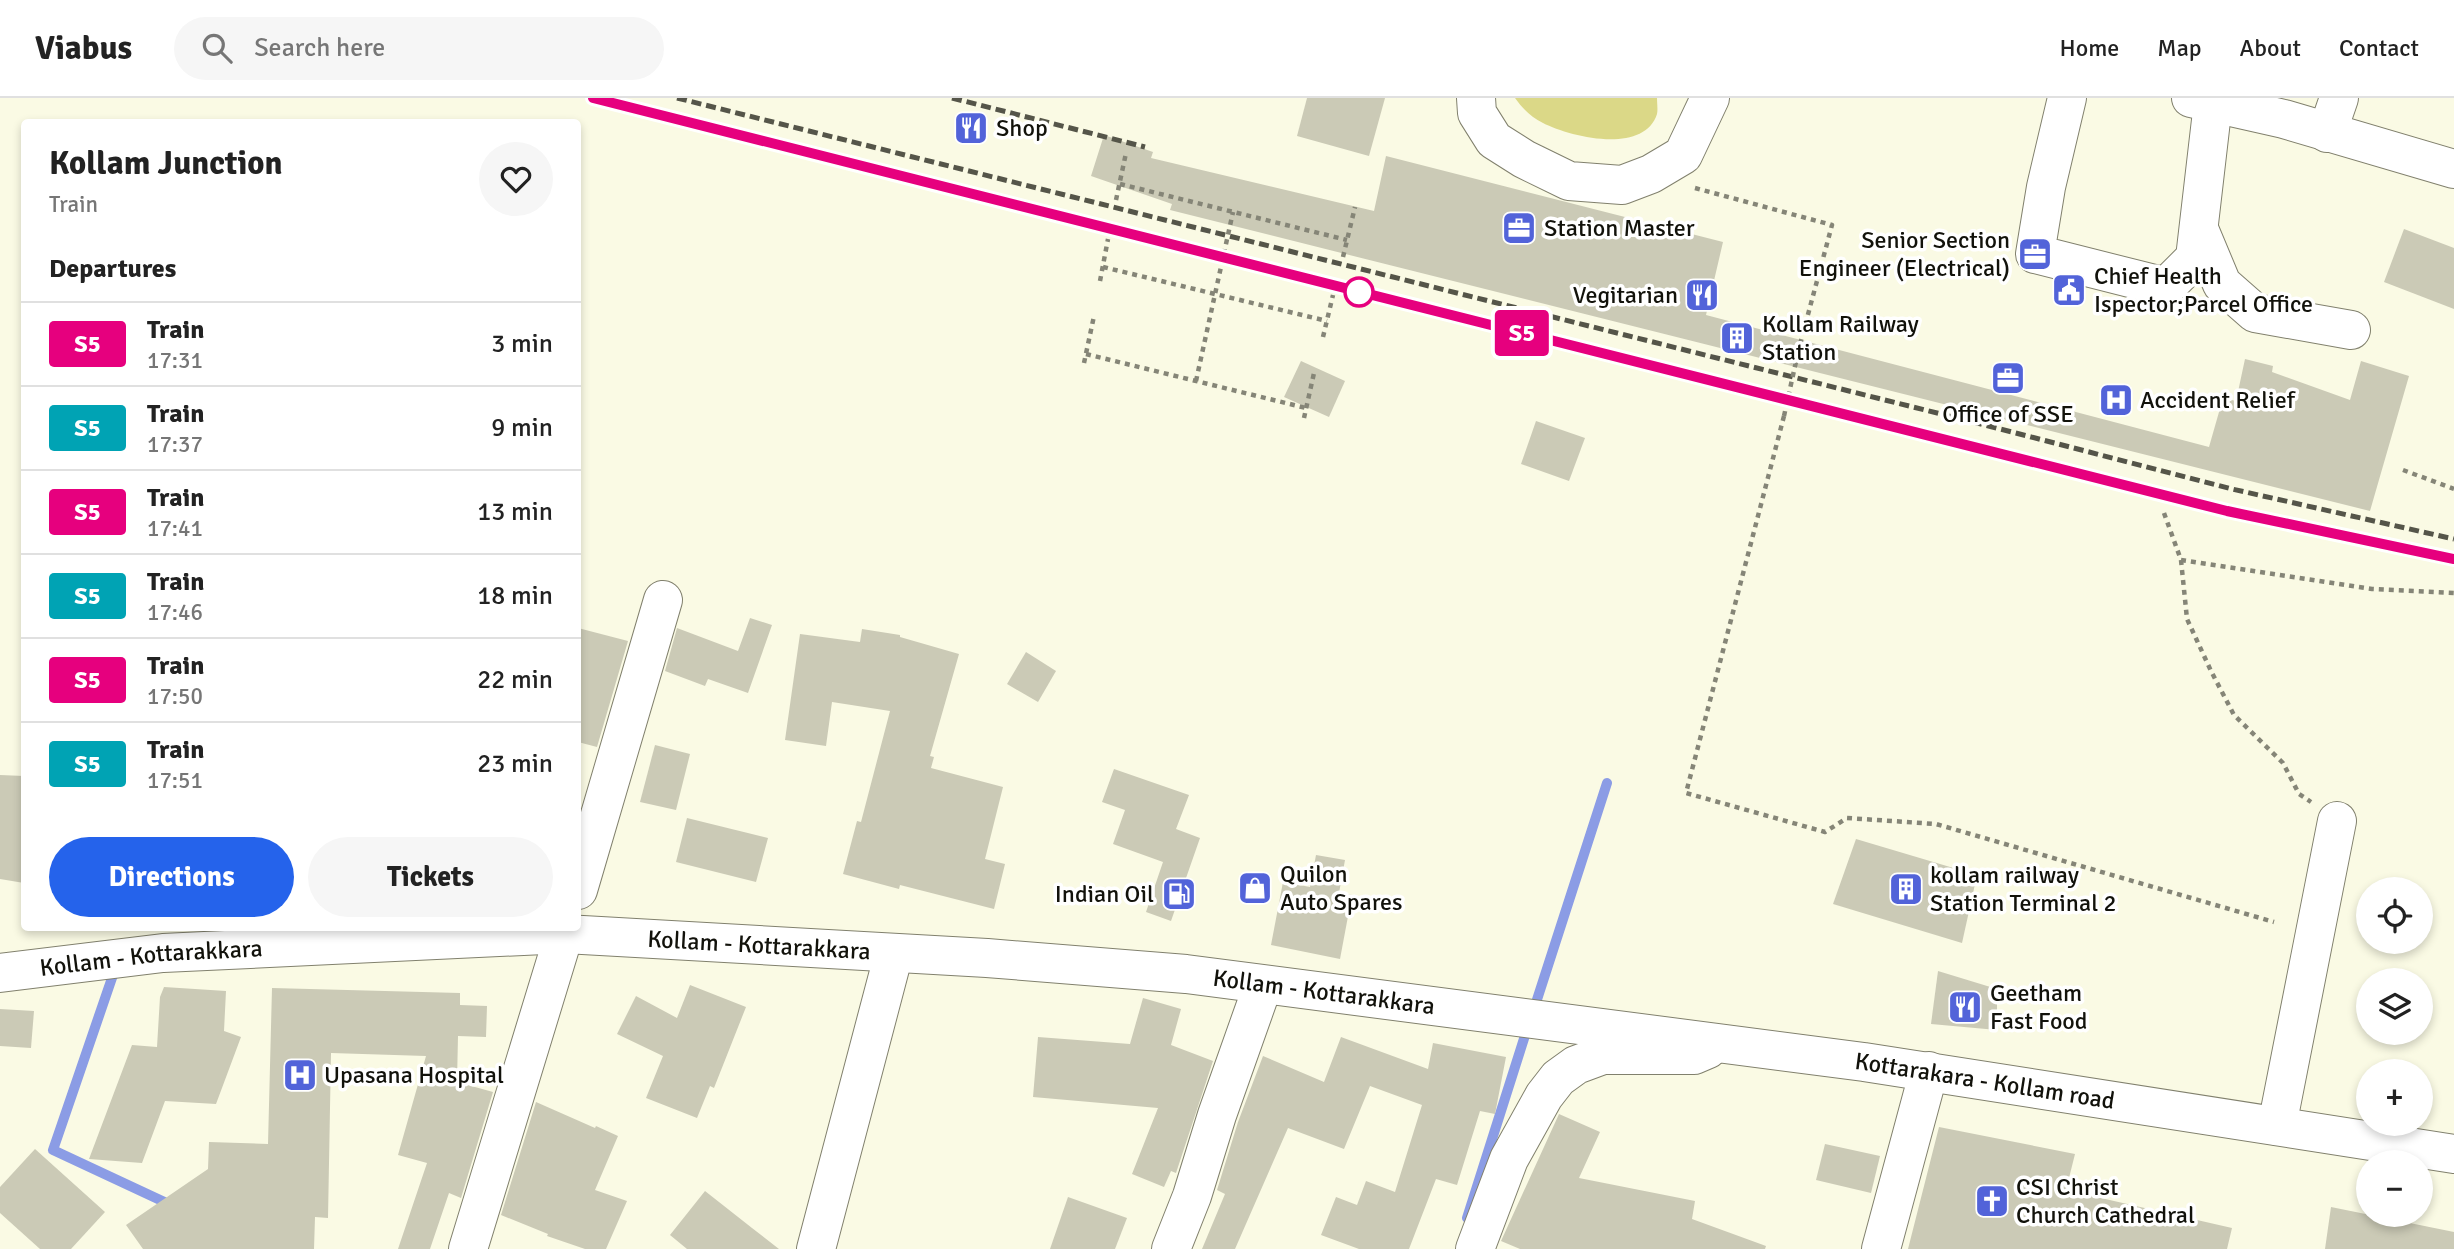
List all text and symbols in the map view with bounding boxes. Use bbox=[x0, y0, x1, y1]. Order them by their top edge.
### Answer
search box bbox=[174, 17, 664, 80]
text: Viabus bbox=[35, 28, 132, 69]
icon: search bbox=[198, 29, 236, 67]
text: Search here bbox=[254, 32, 385, 64]
text: Home bbox=[2059, 33, 2119, 63]
text: Map bbox=[2157, 33, 2202, 63]
text: About bbox=[2240, 33, 2301, 63]
text: Contact bbox=[2339, 33, 2419, 63]
restaurant icon: Shop bbox=[952, 109, 990, 147]
place label: Shop bbox=[996, 113, 1048, 143]
button: heart bbox=[479, 142, 553, 216]
text: Kollam Junction bbox=[49, 143, 283, 184]
text: Train bbox=[49, 190, 98, 219]
office icon: Station Master bbox=[1500, 209, 1538, 247]
place label: Station Master bbox=[1544, 213, 1695, 243]
place label: Senior Section Engineer (Electrical) bbox=[1799, 225, 2010, 283]
office icon: Senior Section Engineer (Electrical) bbox=[2016, 235, 2054, 273]
text: Departures bbox=[49, 253, 176, 285]
place label: Chief Health Ispector;Parcel Office bbox=[2094, 261, 2313, 319]
public building icon: Chief Health Ispector;Parcel Office bbox=[2050, 271, 2088, 309]
restaurant icon: Vegitarian bbox=[1683, 276, 1721, 314]
unlabelled marker bbox=[1344, 277, 1374, 307]
place label: Vegitarian bbox=[1573, 280, 1678, 310]
place label: Kollam Railway Station bbox=[1762, 309, 1919, 367]
line badge: S5 bbox=[1490, 310, 1554, 356]
text: Train bbox=[147, 314, 205, 346]
text: S5 bbox=[1509, 318, 1535, 348]
building icon: Kollam Railway Station bbox=[1718, 319, 1756, 357]
text: 3 min bbox=[491, 328, 553, 360]
text: S5 bbox=[74, 329, 101, 359]
text: 17:31 bbox=[147, 346, 203, 375]
office icon: Office of SSE bbox=[1989, 359, 2027, 397]
hospital icon: Accident Relief bbox=[2097, 381, 2135, 419]
place label: Accident Relief bbox=[2140, 385, 2296, 415]
text: Train bbox=[147, 398, 205, 430]
place label: Office of SSE bbox=[1942, 399, 2074, 429]
text: 9 min bbox=[491, 412, 553, 444]
text: S5 bbox=[74, 413, 101, 443]
text: 17:37 bbox=[147, 430, 203, 459]
text: Train bbox=[147, 482, 205, 514]
text: 13 min bbox=[477, 496, 553, 528]
text: S5 bbox=[74, 497, 101, 527]
text: 17:41 bbox=[147, 514, 203, 543]
text: Train bbox=[147, 566, 205, 598]
text: 18 min bbox=[477, 580, 553, 612]
text: S5 bbox=[74, 581, 101, 611]
text: 17:46 bbox=[147, 598, 203, 627]
text: Train bbox=[147, 650, 205, 682]
text: 22 min bbox=[477, 664, 553, 696]
text: S5 bbox=[74, 665, 101, 695]
text: 17:50 bbox=[147, 682, 203, 711]
text: Train bbox=[147, 734, 205, 766]
text: 23 min bbox=[477, 748, 553, 780]
text: S5 bbox=[74, 749, 101, 779]
text: 17:51 bbox=[147, 766, 203, 795]
button: Directions bbox=[49, 837, 294, 917]
button: Tickets bbox=[308, 837, 553, 917]
place label: Quilon Auto Spares bbox=[1280, 859, 1403, 917]
place label: kollam railway Station Terminal 2 bbox=[1930, 860, 2116, 918]
shop icon: Quilon Auto Spares bbox=[1236, 869, 1274, 907]
building icon: kollam railway Station Terminal 2 bbox=[1887, 870, 1925, 908]
fuel station icon: Indian Oil bbox=[1160, 875, 1198, 913]
map controls bbox=[2356, 877, 2433, 1227]
button: locate bbox=[2356, 877, 2433, 954]
place label: Indian Oil bbox=[1055, 879, 1154, 909]
street label: Kollam - Kottarakkara bbox=[647, 924, 872, 966]
street label: Kollam - Kottarakkara bbox=[38, 933, 263, 983]
street label: Kollam - Kottarakkara bbox=[1211, 963, 1437, 1021]
button: layers bbox=[2356, 968, 2433, 1045]
place label: Geetham Fast Food bbox=[1990, 978, 2088, 1036]
restaurant icon: Geetham Fast Food bbox=[1946, 988, 1984, 1026]
street label: Kottarakara - Kollam road bbox=[1853, 1046, 2117, 1116]
hospital icon: Upasana Hospital bbox=[281, 1056, 319, 1094]
button: + bbox=[2356, 1059, 2433, 1136]
place label: Upasana Hospital bbox=[324, 1060, 504, 1090]
button: − bbox=[2356, 1150, 2433, 1227]
place label: CSI Christ Church Cathedral bbox=[2016, 1172, 2195, 1230]
church icon: CSI Christ Church Cathedral bbox=[1973, 1182, 2011, 1220]

